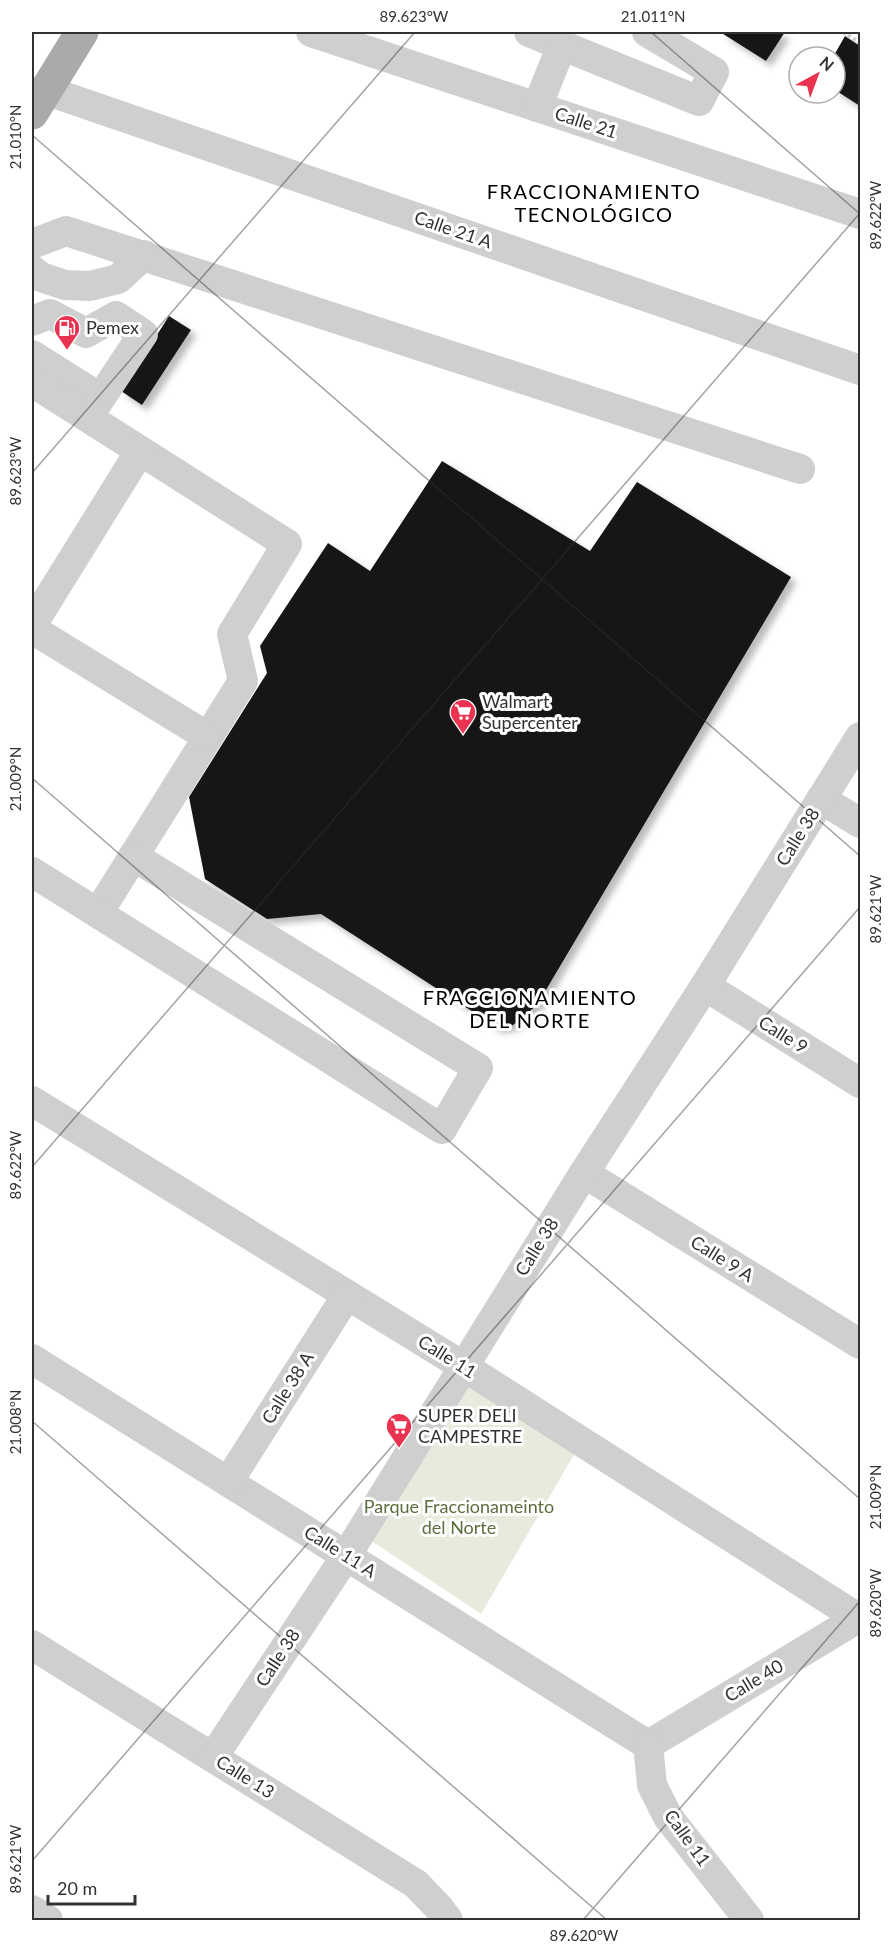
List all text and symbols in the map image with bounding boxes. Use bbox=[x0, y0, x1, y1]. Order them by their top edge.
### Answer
text: 89.623°W bbox=[380, 7, 449, 25]
text: 21.011°N bbox=[621, 7, 685, 25]
north arrow bbox=[787, 45, 847, 105]
text: N bbox=[816, 52, 838, 75]
street label: Calle 21 bbox=[552, 102, 620, 142]
text: 21.010°N bbox=[6, 105, 24, 169]
district label: FRACCIONAMIENTO TECNOLÓGICO bbox=[487, 179, 701, 226]
text: 89.622°W bbox=[866, 180, 884, 249]
street label: Calle 21 A bbox=[412, 206, 496, 253]
fuel station icon: Pemex bbox=[52, 313, 82, 351]
place label: Pemex bbox=[86, 316, 139, 338]
text: 89.623°W bbox=[6, 436, 24, 505]
place label: Walmart Supercenter bbox=[482, 690, 578, 733]
supermarket icon: Walmart Supercenter bbox=[448, 697, 478, 735]
text: 21.009°N bbox=[6, 747, 24, 811]
street label: Calle 38 bbox=[771, 803, 824, 870]
text: 89.621°W bbox=[866, 874, 884, 943]
district label: FRACCIONAMIENTO DEL NORTE bbox=[423, 985, 637, 1032]
street label: Calle 9 bbox=[755, 1011, 812, 1058]
text: 89.622°W bbox=[6, 1130, 24, 1199]
street label: Calle 38 bbox=[510, 1213, 563, 1280]
street label: Calle 9 A bbox=[687, 1230, 759, 1287]
street label: Calle 11 bbox=[414, 1330, 481, 1383]
street label: Calle 38 A bbox=[256, 1347, 318, 1427]
text: 21.008°N bbox=[6, 1390, 24, 1454]
place label: SUPER DELI CAMPESTRE bbox=[418, 1404, 522, 1447]
supermarket icon: SUPER DELI CAMPESTRE bbox=[384, 1411, 414, 1449]
text: 21.009°N bbox=[866, 1465, 884, 1529]
park label: Parque Fraccionameinto del Norte bbox=[364, 1495, 554, 1538]
street label: Calle 11 A bbox=[301, 1520, 381, 1582]
text: 89.620°W bbox=[866, 1568, 884, 1637]
street label: Calle 38 bbox=[250, 1624, 304, 1690]
street label: Calle 40 bbox=[720, 1654, 787, 1706]
street label: Calle 13 bbox=[212, 1750, 279, 1803]
street label: Calle 11 bbox=[660, 1805, 716, 1870]
text: 89.621°W bbox=[6, 1824, 24, 1893]
scale bar bbox=[48, 1868, 135, 1906]
text: 20 m bbox=[57, 1877, 97, 1899]
text: 89.620°W bbox=[550, 1926, 619, 1944]

